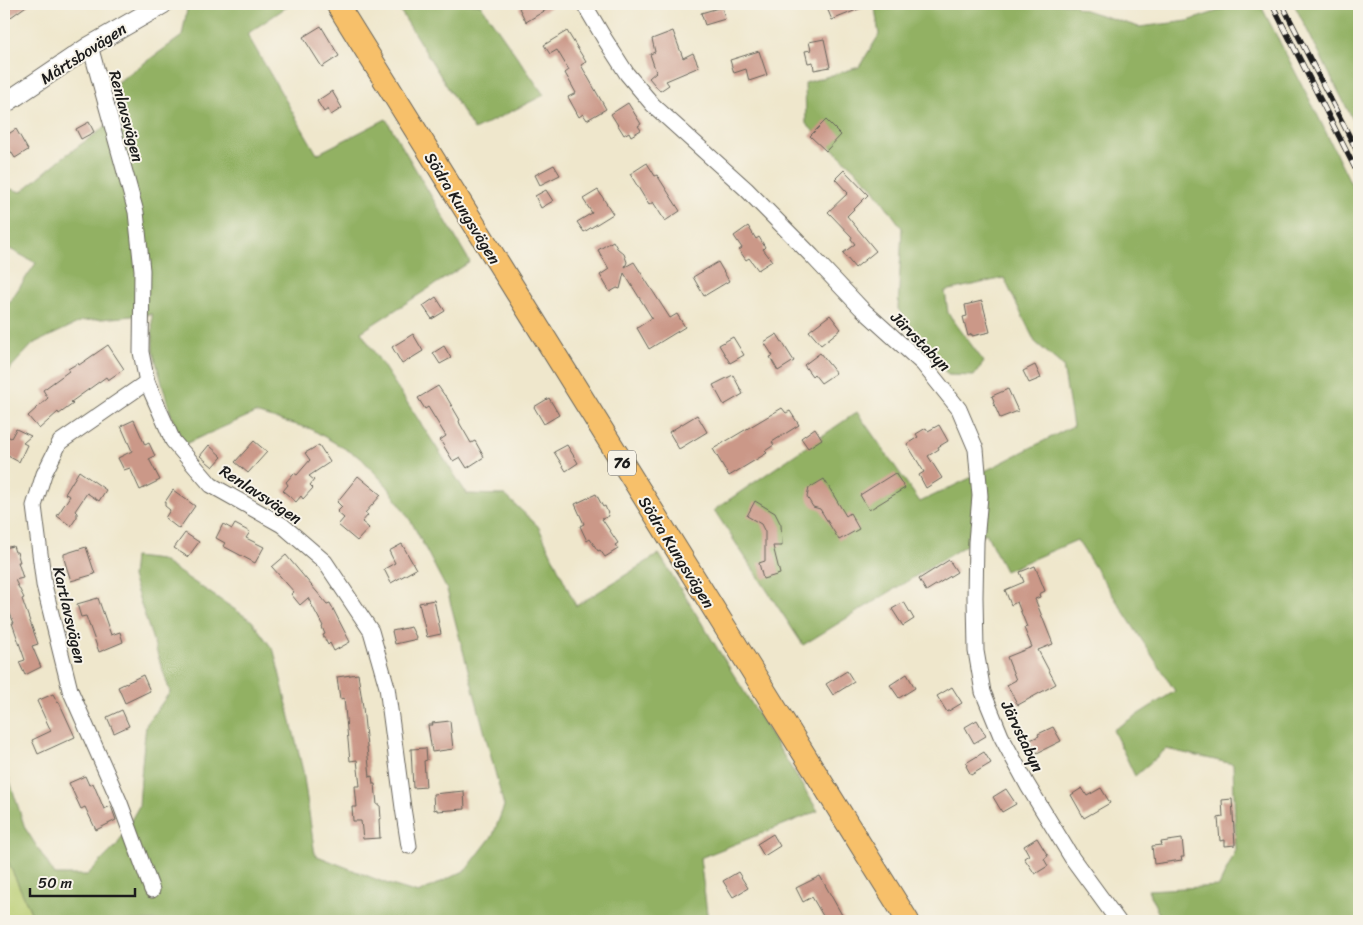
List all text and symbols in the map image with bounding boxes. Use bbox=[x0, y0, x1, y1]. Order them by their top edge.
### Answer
street label: Mårtsbovägen bbox=[34, 14, 133, 92]
street label: Renlavsvägen bbox=[100, 67, 153, 166]
street label: Södra Kungsvägen bbox=[416, 146, 509, 271]
street label: Järvstabyn bbox=[883, 303, 958, 379]
road number: 76 bbox=[608, 450, 636, 476]
street label: Renlavsvägen bbox=[213, 457, 308, 532]
street label: Södra Kungsvägen bbox=[630, 490, 723, 615]
street label: Kartlavsvägen bbox=[44, 564, 95, 667]
street label: Järvstabyn bbox=[992, 695, 1053, 777]
scale bar bbox=[30, 865, 135, 897]
text: 50 m bbox=[38, 870, 73, 896]

